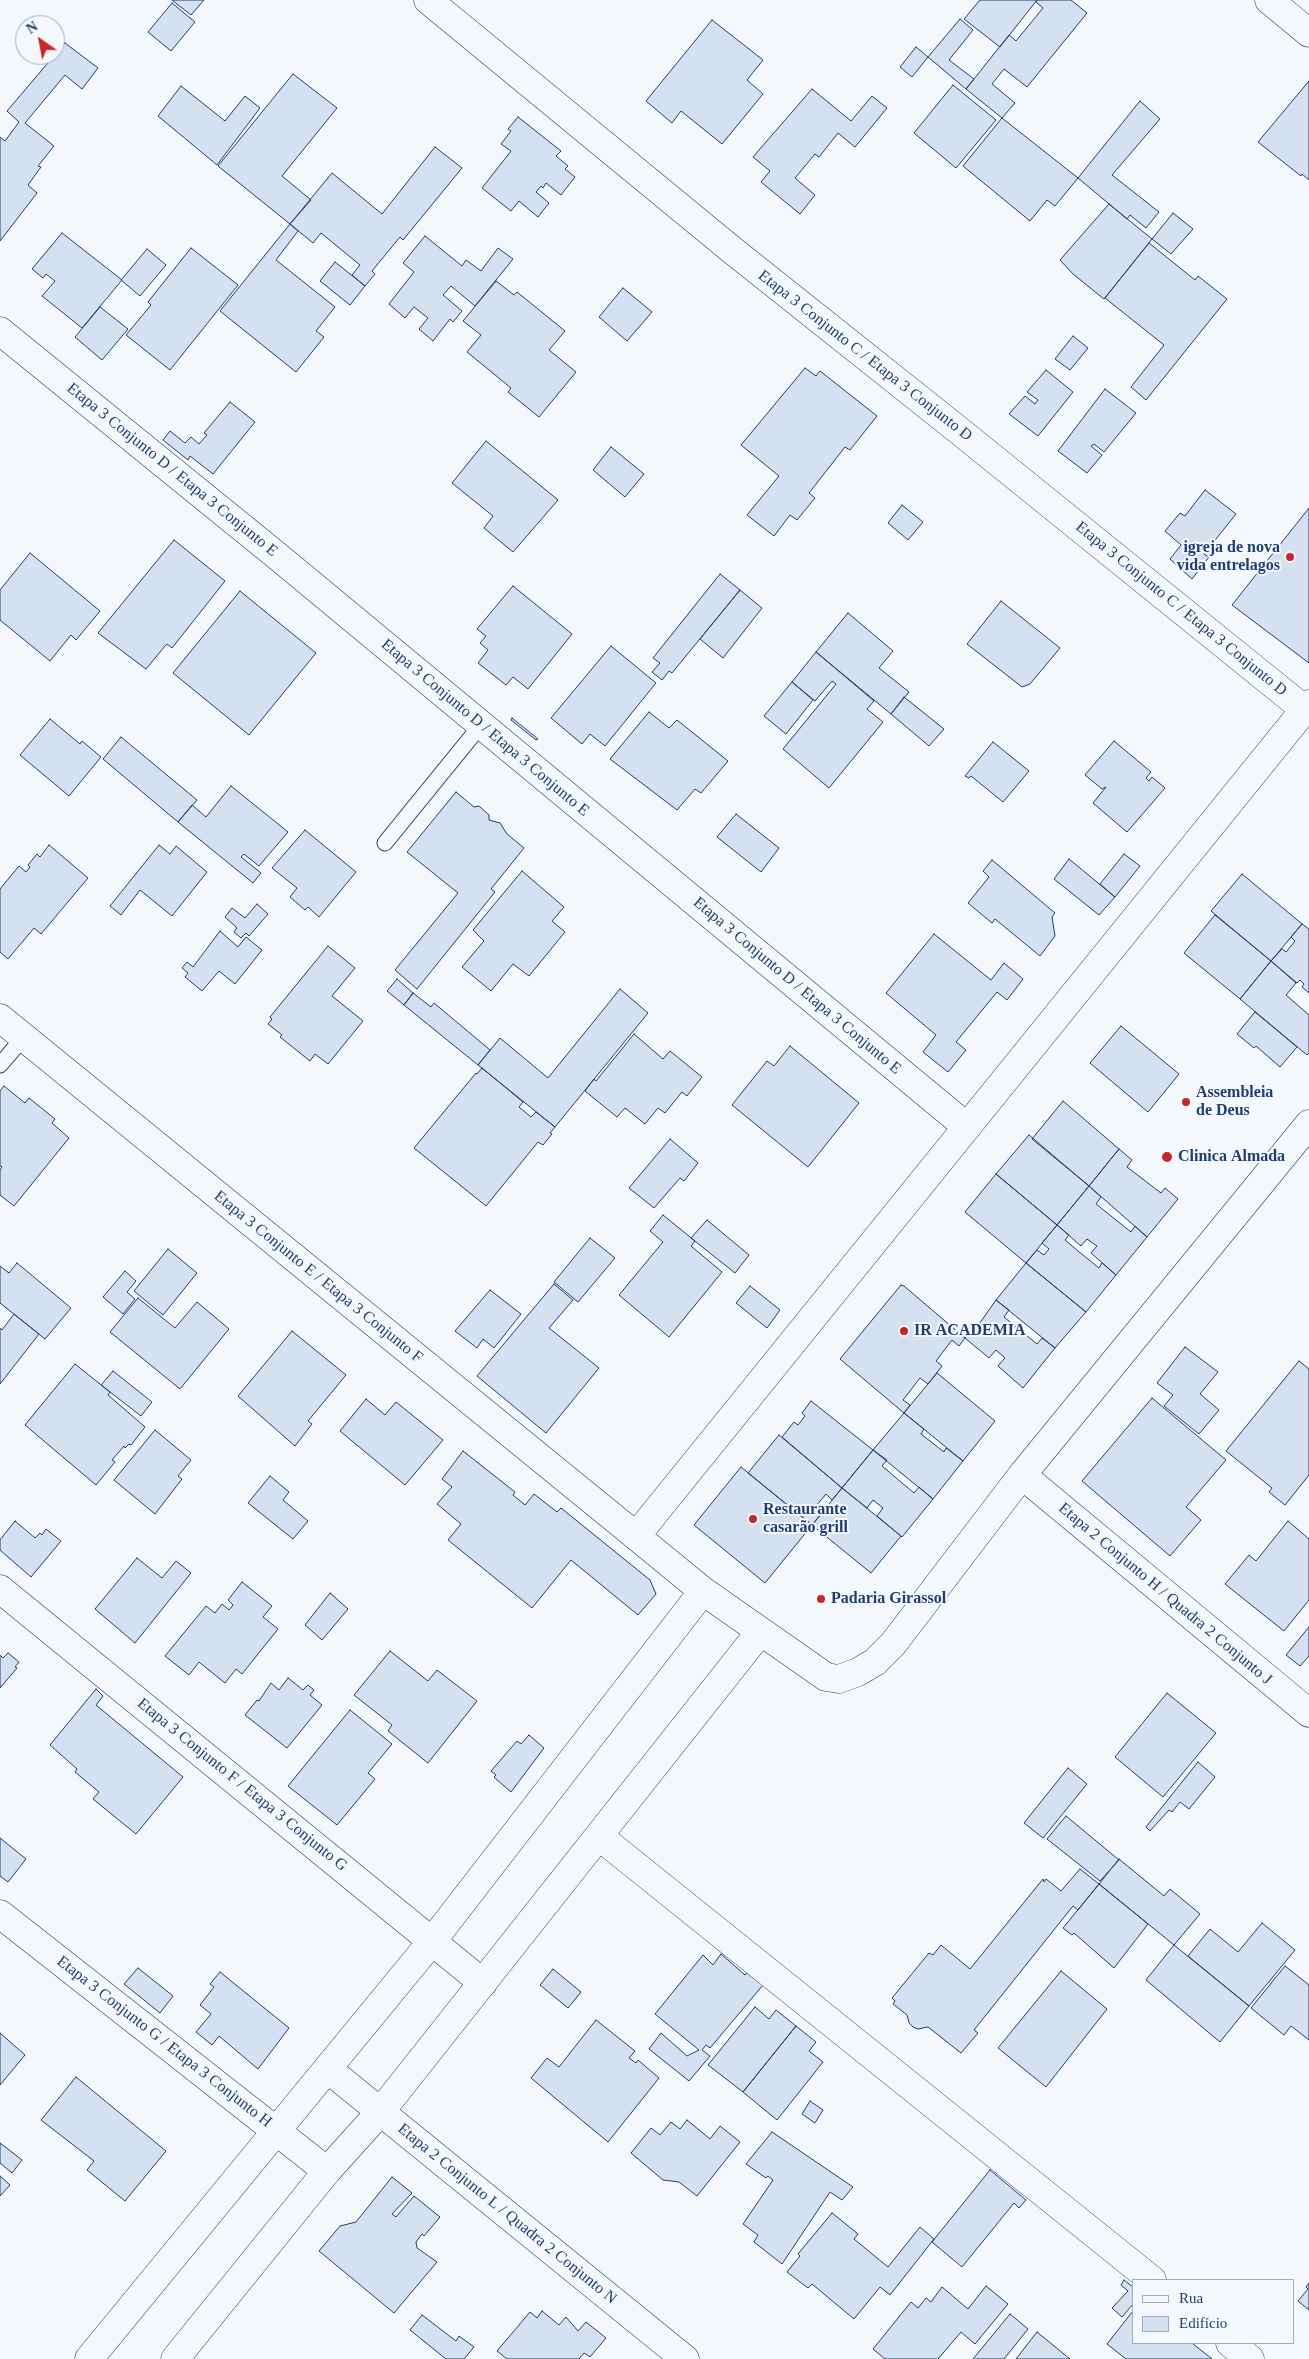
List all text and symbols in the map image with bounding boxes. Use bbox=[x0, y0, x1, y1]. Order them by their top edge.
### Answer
north arrow bbox=[15, 15, 65, 65]
text: N bbox=[24, 19, 40, 37]
street label: Etapa 3 Conjunto C / Etapa 3 Conjunto D bbox=[754, 266, 976, 446]
street label: Etapa 3 Conjunto D / Etapa 3 Conjunto E bbox=[63, 379, 281, 561]
street label: Etapa 3 Conjunto C / Etapa 3 Conjunto D bbox=[1071, 518, 1291, 700]
place label: igreja de nova vida entrelagos bbox=[1177, 538, 1280, 576]
marker: igreja de nova vida entrelagos bbox=[1284, 551, 1296, 563]
street label: Etapa 3 Conjunto D / Etapa 3 Conjunto E bbox=[377, 635, 593, 821]
street label: Etapa 3 Conjunto D / Etapa 3 Conjunto E bbox=[689, 893, 905, 1079]
place label: Assembleia de Deus bbox=[1196, 1083, 1273, 1121]
marker: Assembleia de Deus bbox=[1180, 1096, 1192, 1108]
place label: Clinica Almada bbox=[1178, 1147, 1285, 1167]
marker: Clinica Almada bbox=[1160, 1150, 1174, 1164]
street label: Etapa 3 Conjunto E / Etapa 3 Conjunto F bbox=[210, 1187, 426, 1367]
place label: IR ACADEMIA bbox=[914, 1321, 1026, 1341]
marker: IR ACADEMIA bbox=[898, 1325, 910, 1337]
street label: Etapa 2 Conjunto H / Quadra 2 Conjunto J bbox=[1054, 1499, 1276, 1689]
place label: Restaurante casarão grill bbox=[763, 1500, 848, 1538]
marker: Restaurante casarão grill bbox=[747, 1513, 759, 1525]
place label: Padaria Girassol bbox=[831, 1589, 946, 1609]
marker: Padaria Girassol bbox=[815, 1593, 827, 1605]
street label: Etapa 3 Conjunto F / Etapa 3 Conjunto G bbox=[133, 1694, 351, 1876]
street label: Etapa 3 Conjunto G / Etapa 3 Conjunto H bbox=[53, 1952, 275, 2132]
street label: Etapa 2 Conjunto L / Quadra 2 Conjunto N bbox=[394, 2120, 620, 2308]
legend bbox=[1132, 2279, 1294, 2344]
text: Rua bbox=[1179, 2290, 1203, 2306]
text: Edifício bbox=[1179, 2315, 1227, 2331]

